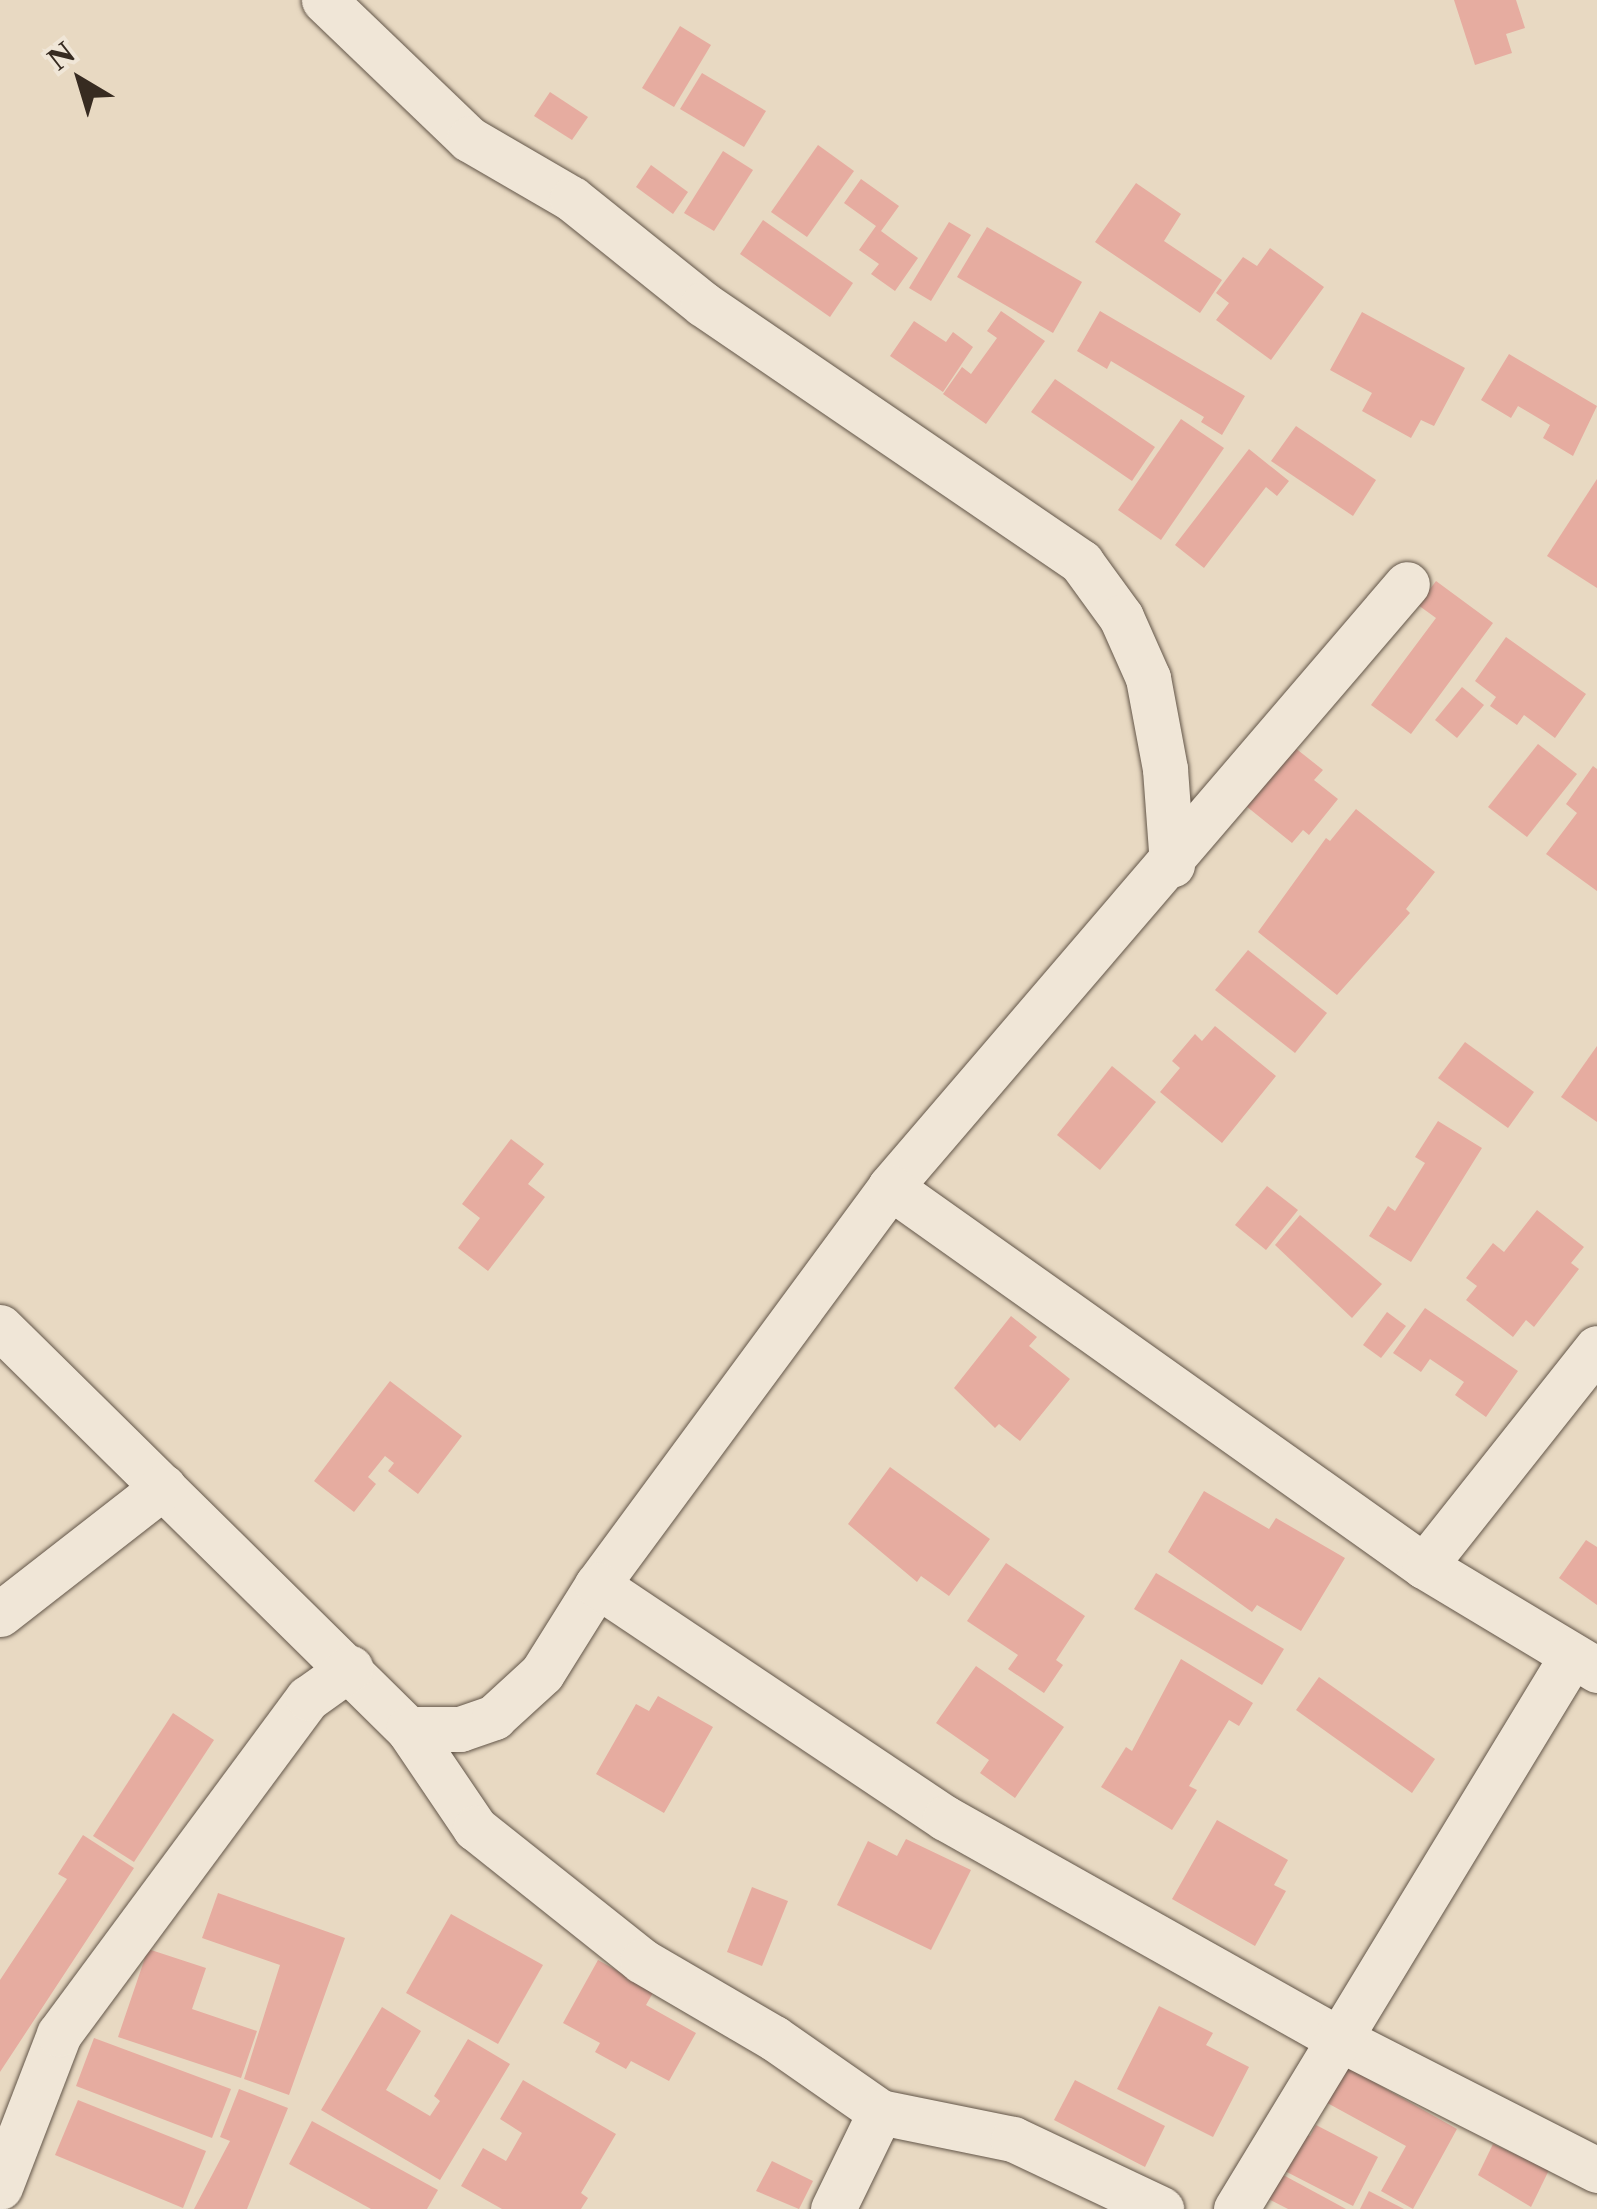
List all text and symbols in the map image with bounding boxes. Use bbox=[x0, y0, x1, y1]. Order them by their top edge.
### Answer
north arrow bbox=[30, 30, 130, 130]
text: N bbox=[41, 35, 82, 77]

